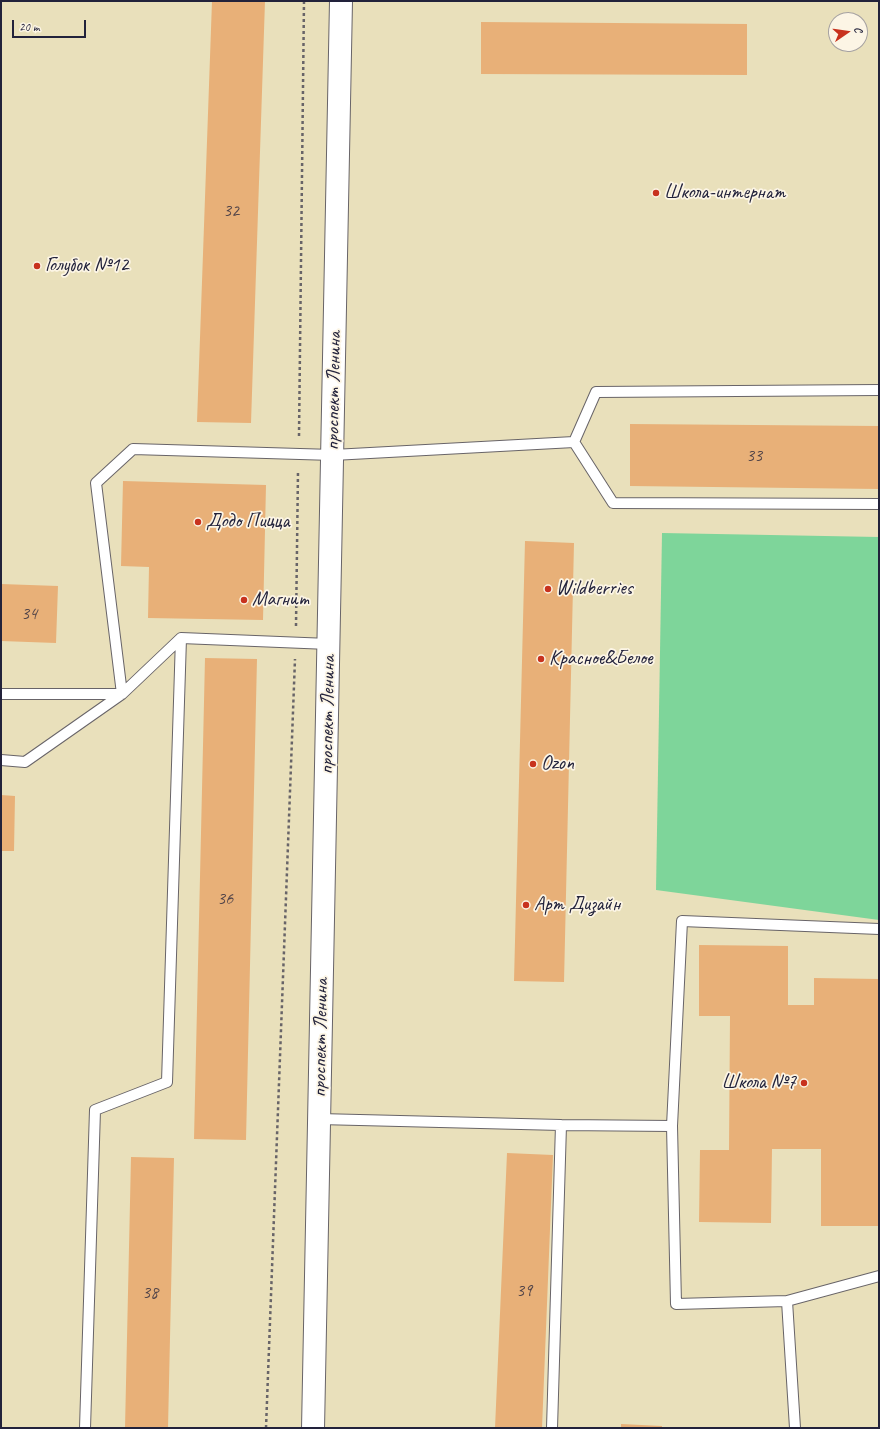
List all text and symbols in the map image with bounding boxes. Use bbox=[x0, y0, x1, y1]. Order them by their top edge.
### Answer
scale bar bbox=[14, 12, 88, 38]
north arrow bbox=[828, 12, 868, 52]
text: 20 m bbox=[19, 19, 39, 35]
text: С bbox=[851, 25, 866, 34]
place label: Школа-интернат bbox=[664, 181, 785, 205]
marker: Школа-интернат bbox=[651, 188, 661, 198]
house number: 32 bbox=[223, 200, 239, 222]
place label: Голубок №12 bbox=[45, 254, 128, 278]
marker: Голубок №12 bbox=[32, 261, 42, 271]
street label: проспект Ленина bbox=[321, 331, 347, 451]
house number: 33 bbox=[746, 445, 762, 467]
place label: Додо Пицца bbox=[206, 510, 290, 534]
marker: Додо Пицца bbox=[193, 517, 203, 527]
place label: Wildberries bbox=[556, 577, 633, 601]
marker: Wildberries bbox=[543, 584, 553, 594]
place label: Магнит bbox=[252, 588, 309, 612]
marker: Магнит bbox=[239, 595, 249, 605]
house number: 34 bbox=[21, 603, 37, 625]
place label: Красное&Белое bbox=[549, 647, 653, 671]
marker: Красное&Белое bbox=[536, 654, 546, 664]
street label: проспект Ленина bbox=[315, 655, 341, 775]
place label: Ozon bbox=[541, 752, 574, 776]
marker: Ozon bbox=[528, 759, 538, 769]
house number: 36 bbox=[217, 888, 233, 910]
place label: Арт Дизайн bbox=[534, 893, 620, 917]
marker: Арт Дизайн bbox=[521, 900, 531, 910]
street label: проспект Ленина bbox=[308, 978, 334, 1098]
place label: Школа №7 bbox=[722, 1071, 796, 1095]
marker: Школа №7 bbox=[799, 1078, 809, 1088]
house number: 39 bbox=[516, 1280, 532, 1302]
house number: 38 bbox=[142, 1282, 158, 1304]

